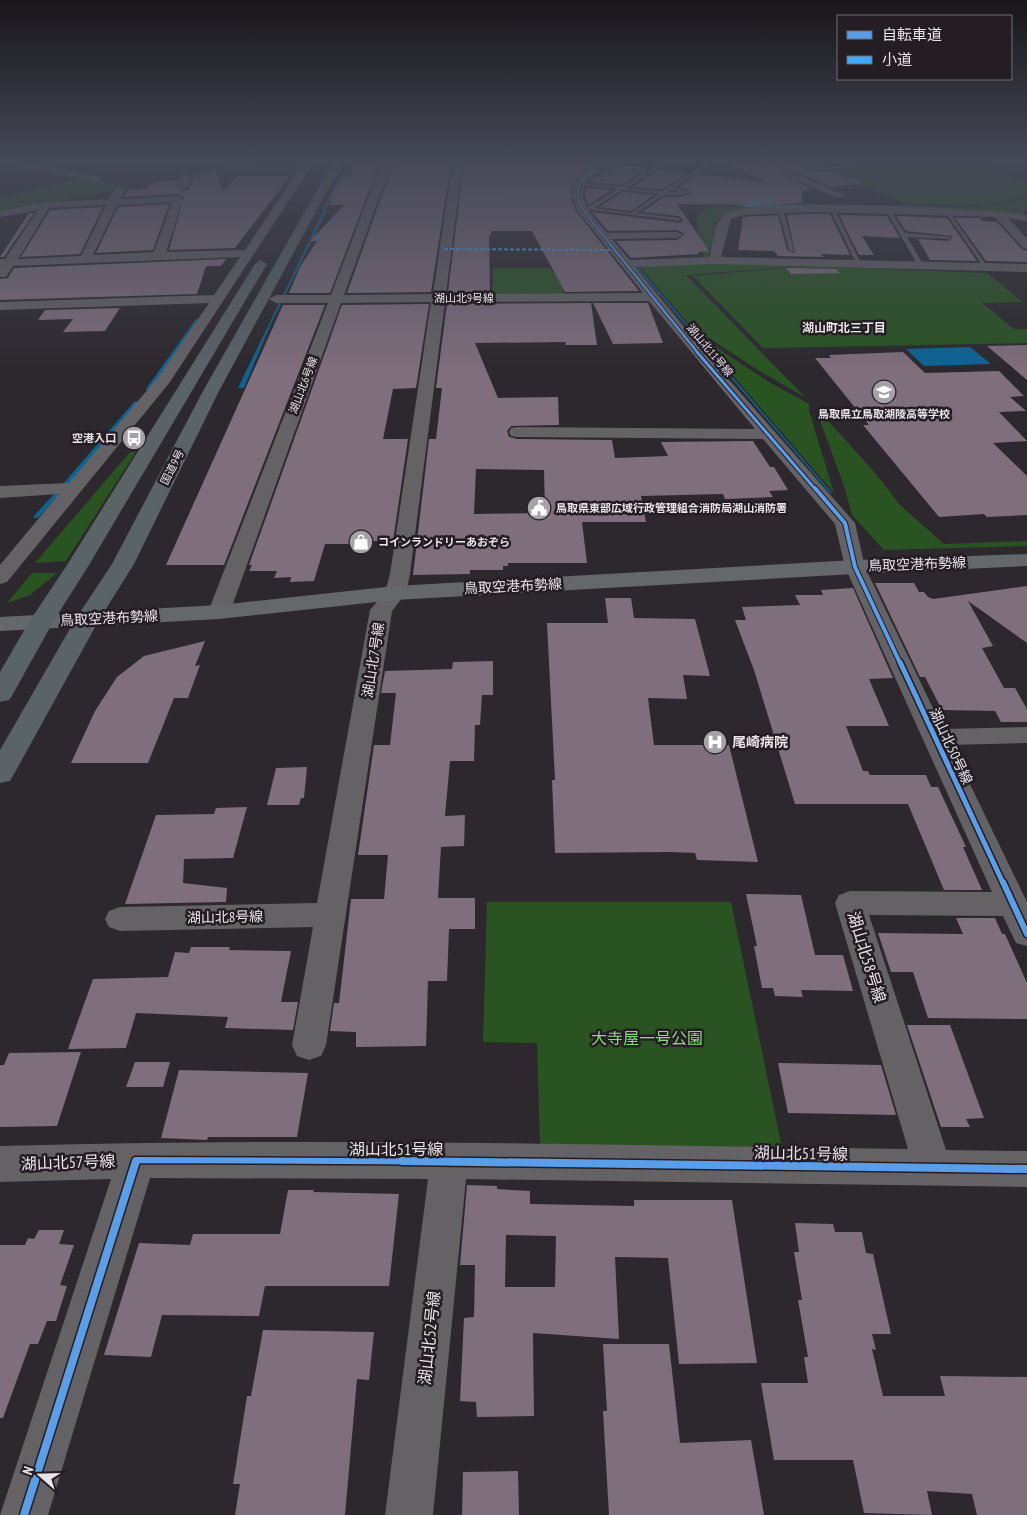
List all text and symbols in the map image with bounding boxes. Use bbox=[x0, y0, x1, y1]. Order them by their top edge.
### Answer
legend bbox=[837, 15, 1012, 80]
text: 自転車道 bbox=[882, 25, 942, 44]
text: 小道 bbox=[882, 50, 912, 69]
street label: 湖山北9号線 bbox=[434, 291, 494, 305]
district label: 湖山町北三丁目 bbox=[802, 320, 886, 335]
street label: 湖山北11号線 bbox=[684, 321, 736, 379]
street label: 湖山北6号線 bbox=[286, 355, 320, 415]
school or university icon: 鳥取県立鳥取湖陵高等学校 bbox=[871, 379, 897, 405]
place label: 鳥取県立鳥取湖陵高等学校 bbox=[818, 407, 950, 421]
bus stop icon: 空港入口 bbox=[121, 425, 147, 451]
place label: 空港入口 bbox=[72, 431, 116, 445]
street label: 国道9号 bbox=[157, 447, 187, 487]
public building icon: 鳥取県東部広域行政管理組合消防局湖山消防署 bbox=[526, 495, 552, 521]
place label: 鳥取県東部広域行政管理組合消防局湖山消防署 bbox=[556, 501, 787, 515]
shop icon: コインランドリーあおぞら bbox=[348, 529, 374, 555]
place label: コインランドリーあおぞら bbox=[378, 535, 510, 549]
street label: 鳥取空港布勢線 bbox=[868, 553, 966, 575]
street label: 鳥取空港布勢線 bbox=[464, 574, 562, 598]
street label: 鳥取空港布勢線 bbox=[60, 606, 158, 630]
street label: 湖山北7号線 bbox=[358, 621, 388, 699]
street label: 湖山北50号線 bbox=[925, 705, 977, 787]
hospital icon: 尾崎病院 bbox=[702, 729, 728, 755]
place label: 尾崎病院 bbox=[732, 733, 788, 751]
street label: 湖山北8号線 bbox=[187, 907, 263, 927]
street label: 湖山北58号線 bbox=[844, 909, 890, 1005]
park label: 大寺屋一号公園 bbox=[591, 1028, 703, 1048]
street label: 湖山北51号線 bbox=[349, 1139, 443, 1159]
street label: 湖山北51号線 bbox=[754, 1142, 848, 1164]
street label: 湖山北57号線 bbox=[20, 1150, 116, 1174]
street label: 湖山北52号線 bbox=[414, 1290, 444, 1386]
north arrow bbox=[15, 1450, 65, 1500]
text: N bbox=[18, 1464, 38, 1477]

